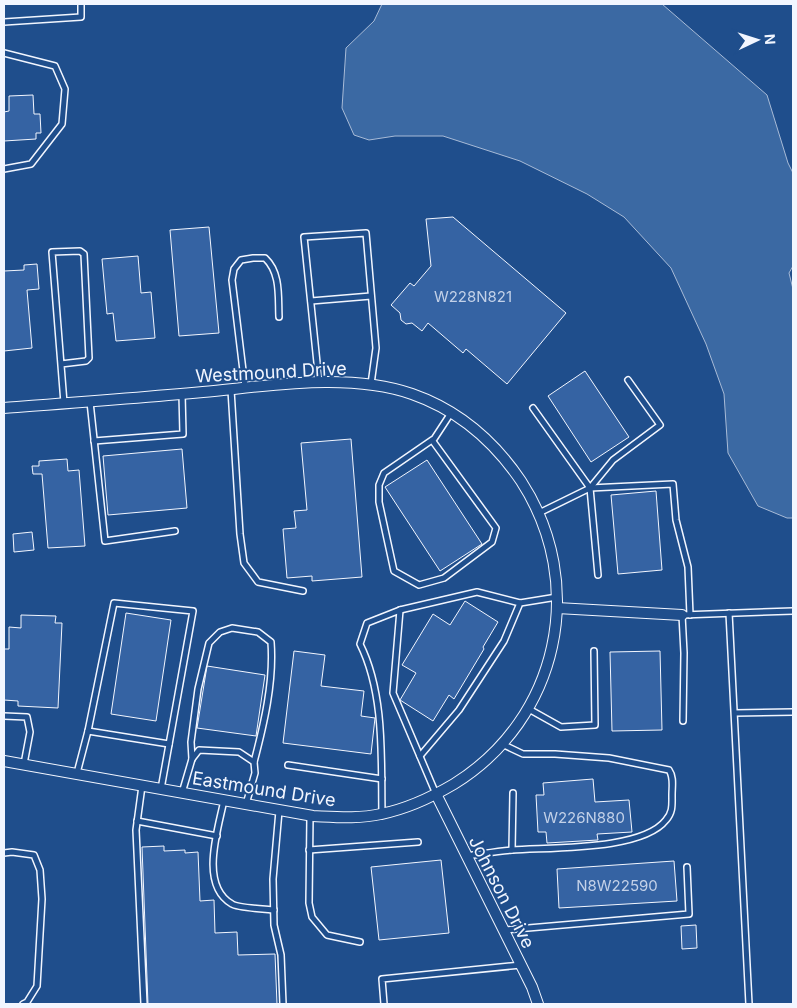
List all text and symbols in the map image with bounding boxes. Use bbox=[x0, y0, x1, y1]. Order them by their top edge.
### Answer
north arrow bbox=[732, 15, 782, 65]
text: N bbox=[762, 33, 779, 45]
house number: W228N821 bbox=[434, 287, 512, 306]
street label: Westmound Drive bbox=[195, 358, 347, 386]
street label: Eastmound Drive bbox=[191, 767, 337, 811]
house number: W226N880 bbox=[543, 808, 625, 827]
street label: Johnson Drive bbox=[465, 832, 539, 952]
house number: N8W22590 bbox=[576, 876, 658, 895]

